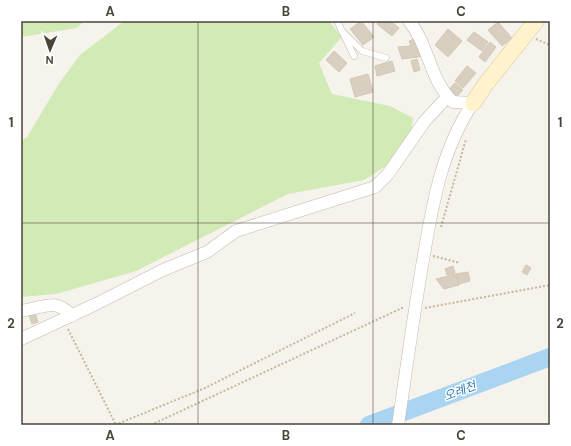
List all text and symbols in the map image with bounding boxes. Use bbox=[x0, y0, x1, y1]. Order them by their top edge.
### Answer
text: A bbox=[105, 3, 115, 20]
text: B bbox=[282, 3, 290, 20]
text: C bbox=[456, 3, 466, 20]
north arrow bbox=[30, 30, 70, 70]
text: N bbox=[45, 53, 54, 67]
text: 1 bbox=[9, 114, 13, 131]
text: 1 bbox=[558, 114, 562, 131]
text: 2 bbox=[7, 315, 15, 332]
text: 2 bbox=[556, 315, 564, 332]
water label: 오례천 bbox=[442, 377, 480, 404]
text: A bbox=[105, 427, 115, 444]
text: B bbox=[282, 427, 290, 444]
text: C bbox=[456, 427, 466, 444]

